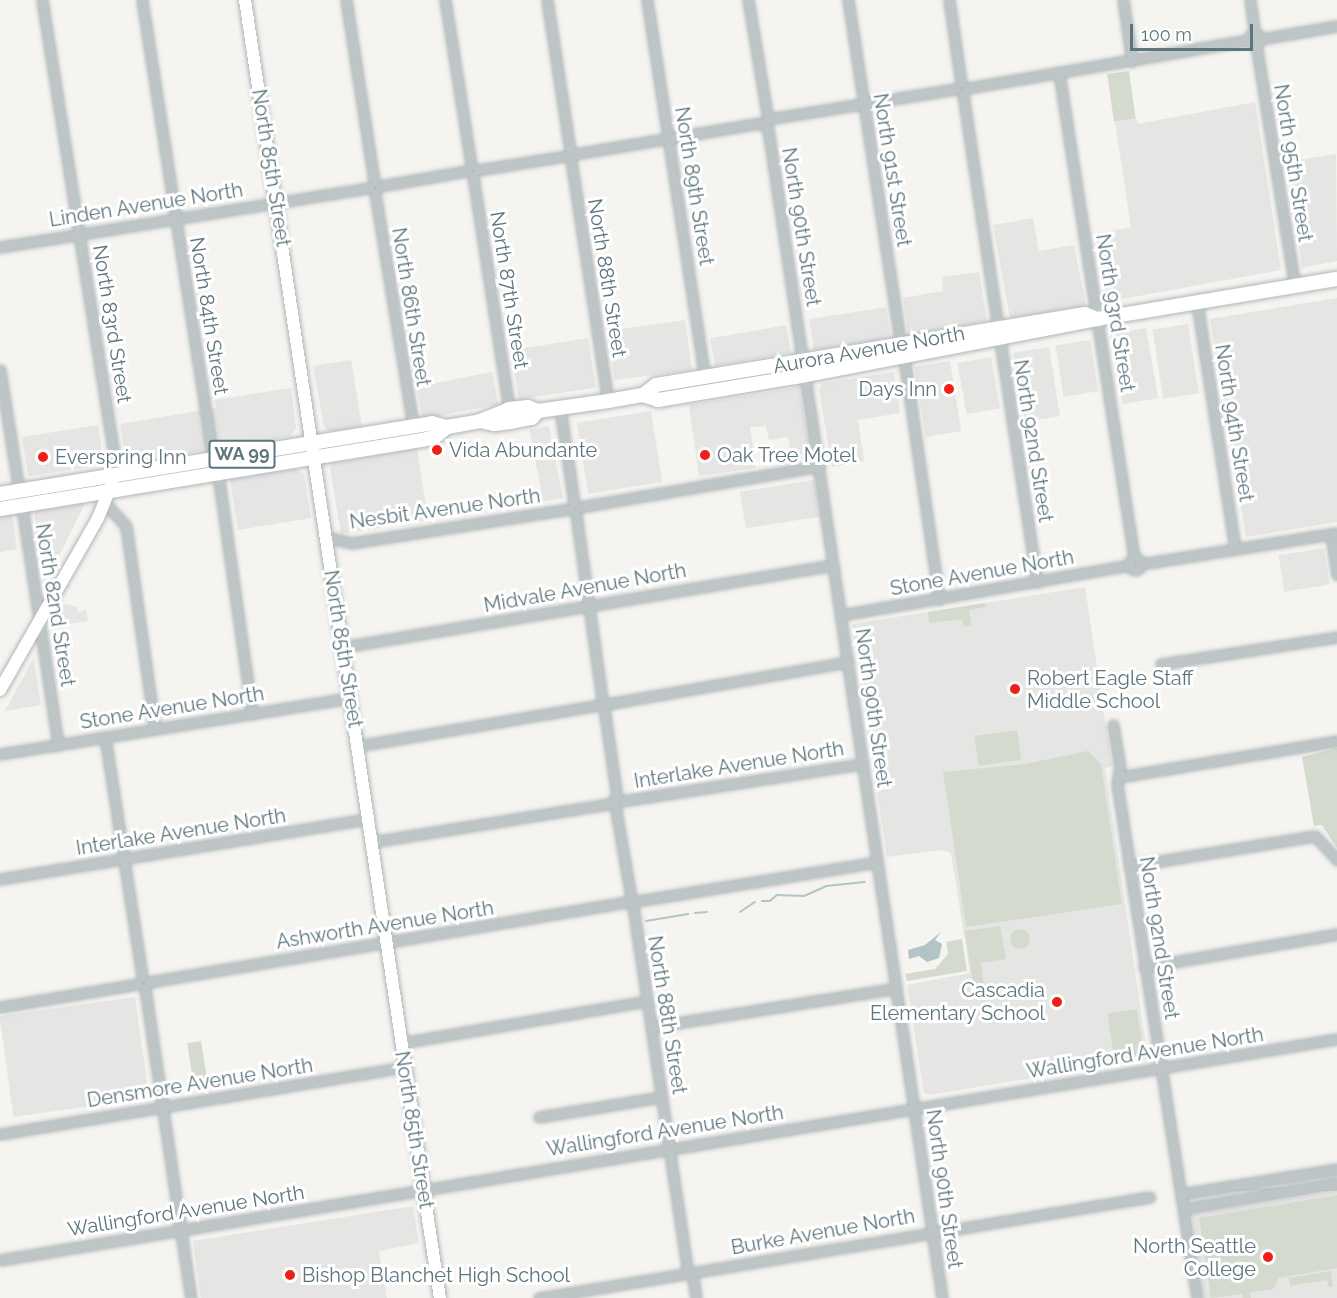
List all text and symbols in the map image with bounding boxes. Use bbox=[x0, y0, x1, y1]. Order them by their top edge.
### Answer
scale bar bbox=[1133, 12, 1256, 50]
text: 100 m bbox=[1141, 24, 1192, 45]
street label: North 95th Street bbox=[1269, 83, 1317, 243]
street label: North 85th Street bbox=[247, 87, 295, 249]
street label: North 91st Street bbox=[868, 92, 916, 248]
street label: North 89th Street bbox=[670, 105, 718, 267]
street label: North 90th Street bbox=[777, 146, 825, 308]
street label: Linden Avenue North bbox=[47, 178, 245, 232]
street label: North 88th Street bbox=[583, 197, 631, 359]
street label: North 87th Street bbox=[485, 210, 533, 370]
street label: North 86th Street bbox=[387, 226, 435, 388]
street label: North 93rd Street bbox=[1091, 232, 1139, 394]
street label: North 84th Street bbox=[185, 235, 233, 397]
street label: North 83rd Street bbox=[88, 243, 136, 405]
street label: Aurora Avenue North bbox=[771, 321, 967, 379]
street label: North 94th Street bbox=[1210, 343, 1258, 503]
street label: North 92nd Street bbox=[1008, 358, 1058, 524]
place label: Days Inn bbox=[859, 377, 937, 401]
marker: Days Inn bbox=[942, 382, 956, 396]
place label: Vida Abundante bbox=[449, 438, 598, 462]
road number: WA 99 bbox=[208, 439, 276, 469]
marker: Vida Abundante bbox=[430, 443, 444, 457]
place label: Oak Tree Motel bbox=[717, 443, 857, 467]
place label: Everspring Inn bbox=[55, 445, 187, 469]
marker: Oak Tree Motel bbox=[698, 448, 712, 462]
marker: Everspring Inn bbox=[36, 450, 50, 464]
street label: Nesbit Avenue North bbox=[348, 484, 542, 534]
street label: North 82nd Street bbox=[30, 522, 80, 688]
street label: Stone Avenue North bbox=[888, 545, 1076, 601]
street label: Midvale Avenue North bbox=[482, 558, 688, 618]
street label: North 85th Street bbox=[319, 568, 367, 730]
street label: North 90th Street bbox=[850, 627, 896, 789]
place label: Robert Eagle Staff Middle School bbox=[1027, 666, 1193, 713]
street label: Stone Avenue North bbox=[78, 682, 266, 734]
marker: Robert Eagle Staff Middle School bbox=[1008, 682, 1022, 696]
street label: Interlake Avenue North bbox=[632, 736, 846, 794]
street label: Interlake Avenue North bbox=[74, 803, 288, 861]
street label: North 92nd Street bbox=[1134, 855, 1184, 1021]
street label: Ashworth Avenue North bbox=[274, 896, 496, 954]
street label: North 88th Street bbox=[643, 934, 691, 1096]
place label: Cascadia Elementary School bbox=[869, 978, 1045, 1025]
marker: Cascadia Elementary School bbox=[1050, 995, 1064, 1009]
street label: Wallingford Avenue North bbox=[1024, 1022, 1266, 1084]
street label: North 85th Street bbox=[390, 1049, 438, 1211]
street label: Densmore Avenue North bbox=[85, 1053, 315, 1113]
street label: Wallingford Avenue North bbox=[544, 1100, 786, 1162]
street label: North 90th Street bbox=[921, 1108, 967, 1270]
street label: Wallingford Avenue North bbox=[65, 1180, 307, 1242]
street label: Burke Avenue North bbox=[729, 1204, 917, 1260]
place label: North Seattle College bbox=[1133, 1234, 1256, 1281]
marker: North Seattle College bbox=[1261, 1250, 1275, 1264]
place label: Bishop Blanchet High School bbox=[302, 1263, 570, 1287]
marker: Bishop Blanchet High School bbox=[283, 1268, 297, 1282]

